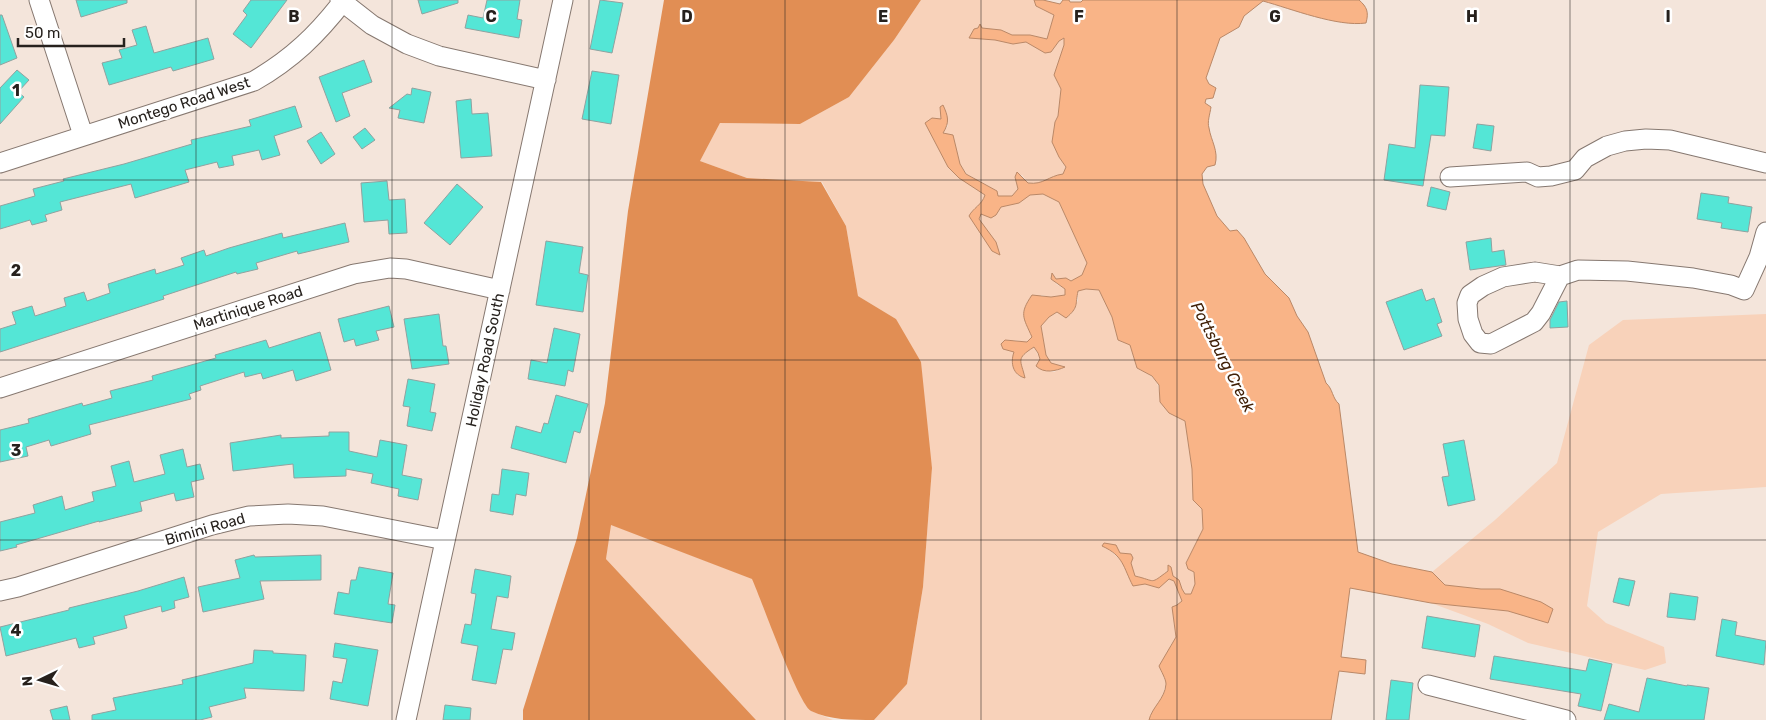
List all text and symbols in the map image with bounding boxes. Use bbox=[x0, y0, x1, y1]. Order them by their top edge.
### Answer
text: B bbox=[288, 7, 300, 26]
text: C bbox=[485, 7, 497, 26]
text: D bbox=[681, 7, 693, 26]
text: E bbox=[878, 7, 888, 26]
text: F bbox=[1074, 7, 1084, 26]
text: G bbox=[1269, 7, 1281, 26]
text: H bbox=[1466, 7, 1478, 26]
text: I bbox=[1665, 7, 1671, 26]
scale bar bbox=[18, 15, 124, 47]
text: 50 m bbox=[25, 24, 60, 42]
street label: Montego Road West bbox=[116, 73, 252, 133]
text: 1 bbox=[12, 81, 20, 100]
text: 2 bbox=[11, 261, 21, 280]
street label: Martinique Road bbox=[191, 282, 305, 334]
street label: Holiday Road South bbox=[462, 291, 508, 429]
water label: Pottsburg Creek bbox=[1187, 299, 1259, 416]
text: 3 bbox=[11, 441, 21, 460]
street label: Bimini Road bbox=[163, 509, 247, 549]
text: 4 bbox=[11, 621, 22, 640]
north arrow bbox=[15, 655, 65, 705]
text: N bbox=[19, 675, 36, 687]

